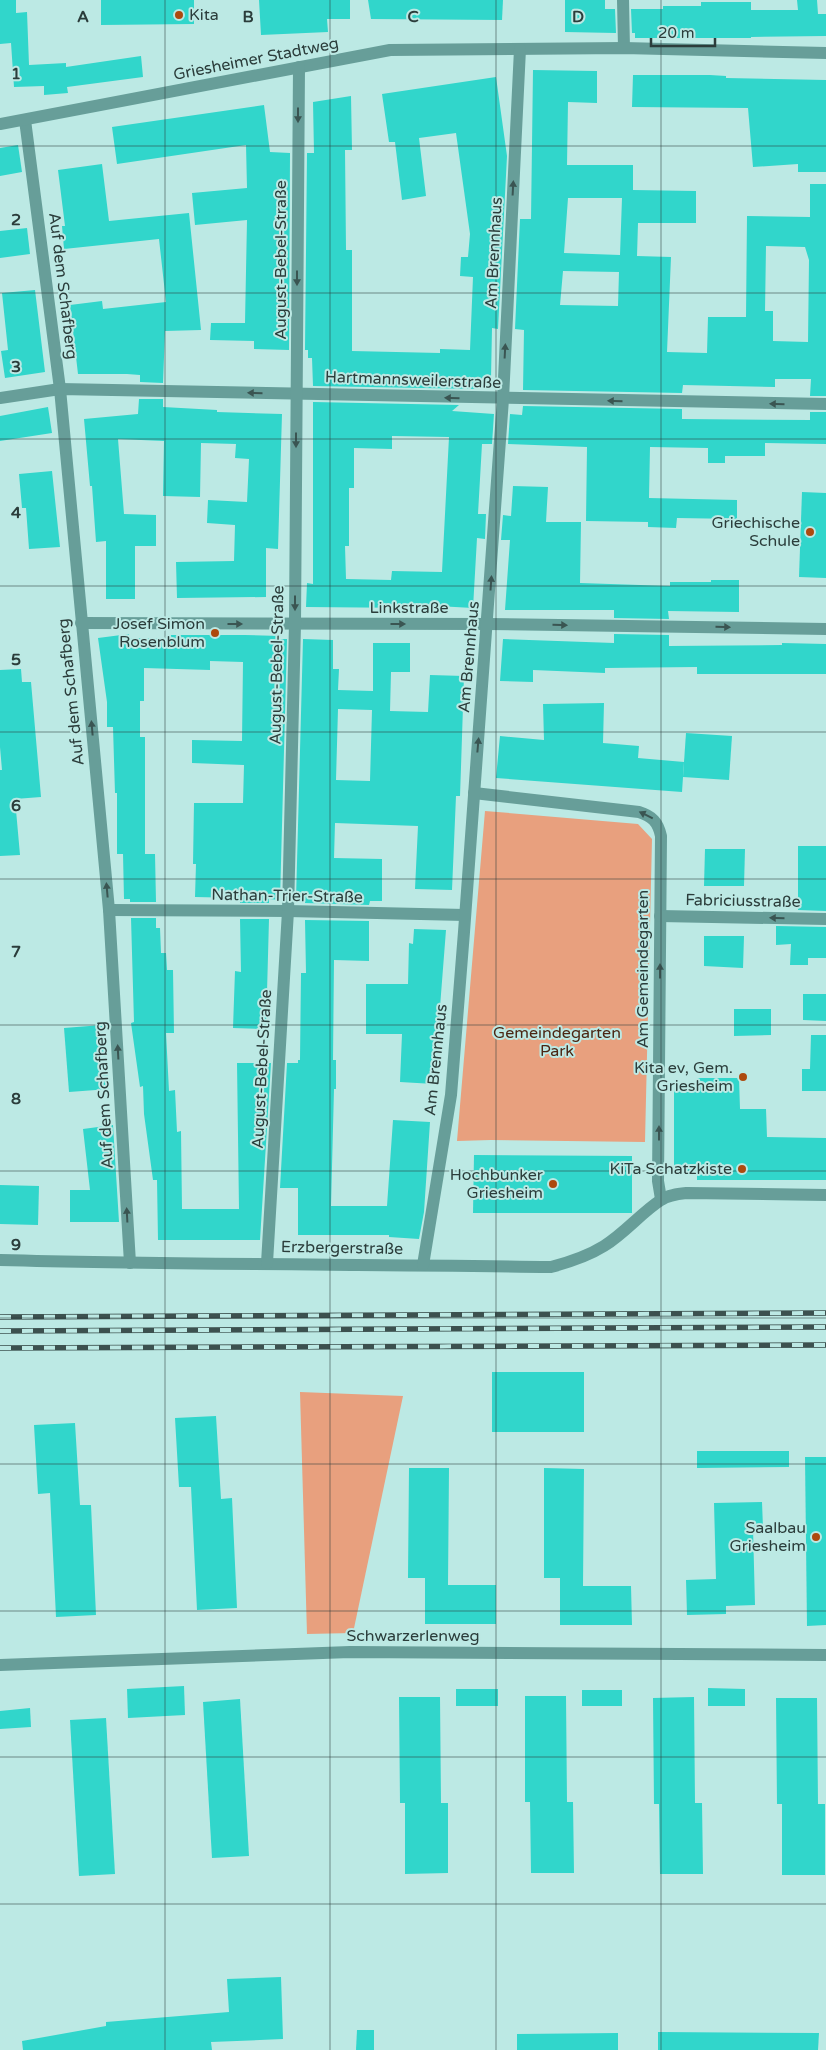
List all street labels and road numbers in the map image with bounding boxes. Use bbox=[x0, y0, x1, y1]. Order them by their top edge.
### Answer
street label: Griesheimer Stadtweg bbox=[172, 33, 340, 85]
street label: August-Bebel-Straße bbox=[271, 180, 291, 340]
street label: Am Brennhaus bbox=[481, 196, 507, 310]
street label: Auf dem Schafberg bbox=[44, 211, 82, 361]
street label: Hartmannsweilerstraße bbox=[324, 367, 502, 393]
street label: August-Bebel-Straße bbox=[266, 585, 288, 745]
street label: Linkstraße bbox=[369, 598, 449, 618]
street label: Am Brennhaus bbox=[454, 600, 484, 714]
street label: Auf dem Schafberg bbox=[53, 617, 89, 767]
street label: Nathan-Trier-Straße bbox=[211, 885, 363, 907]
street label: Am Gemeindegarten bbox=[633, 890, 653, 1048]
street label: Fabriciusstraße bbox=[685, 890, 801, 912]
street label: August-Bebel-Straße bbox=[248, 989, 276, 1149]
street label: Am Brennhaus bbox=[420, 1003, 452, 1117]
street label: Auf dem Schafberg bbox=[90, 1021, 118, 1169]
street label: Erzbergerstraße bbox=[281, 1237, 403, 1259]
street label: Schwarzerlenweg bbox=[346, 1626, 480, 1646]

